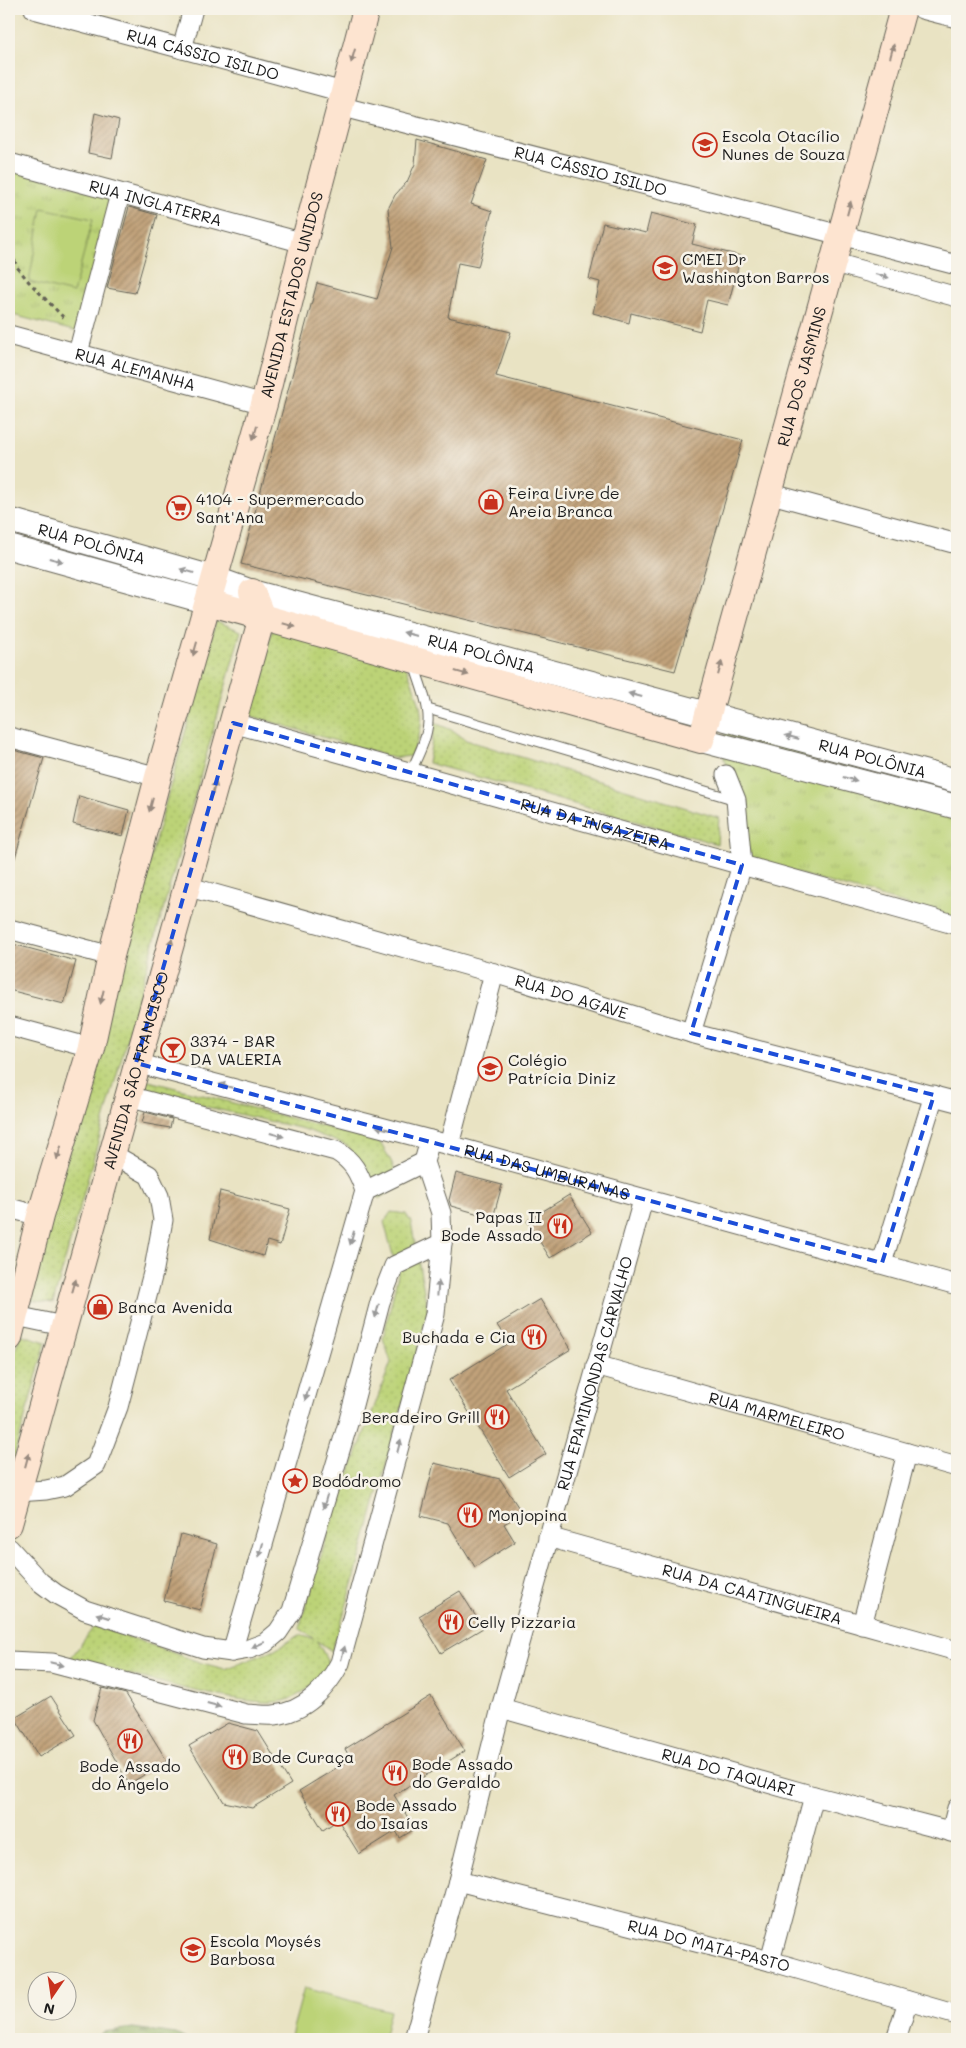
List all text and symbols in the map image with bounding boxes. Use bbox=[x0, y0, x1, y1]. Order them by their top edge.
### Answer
street label: RUA CÁSSIO ISILDO bbox=[125, 23, 282, 84]
one-way arrow bbox=[888, 43, 896, 58]
one-way arrow bbox=[349, 48, 357, 63]
place label: Escola Otacílio Nunes de Souza bbox=[722, 125, 846, 164]
school or university icon: Escola Otacílio Nunes de Souza bbox=[692, 132, 718, 158]
street label: RUA CÁSSIO ISILDO bbox=[512, 141, 670, 200]
street label: RUA INGLATERRA bbox=[87, 174, 225, 230]
street label: AVENIDA ESTADOS UNIDOS bbox=[255, 189, 327, 400]
one-way arrow bbox=[845, 200, 853, 215]
place label: CMEI Dr Washington Barros bbox=[682, 248, 830, 287]
school or university icon: CMEI Dr Washington Barros bbox=[652, 255, 678, 281]
one-way arrow bbox=[874, 273, 889, 281]
street label: RUA DOS JASMINS bbox=[772, 304, 830, 449]
street label: RUA ALEMANHA bbox=[73, 342, 198, 395]
one-way arrow bbox=[251, 426, 259, 441]
place label: Feira Livre de Areia Branca bbox=[508, 482, 620, 521]
place label: 4104 - Supermercado Sant'Ana bbox=[196, 488, 364, 527]
shop icon: Feira Livre de Areia Branca bbox=[478, 489, 504, 515]
supermarket icon: 4104 - Supermercado Sant'Ana bbox=[166, 495, 192, 521]
street label: RUA POLÔNIA bbox=[36, 518, 148, 568]
one-way arrow bbox=[48, 556, 63, 564]
one-way arrow bbox=[179, 566, 194, 574]
one-way arrow bbox=[281, 621, 296, 629]
street label: RUA POLÔNIA bbox=[425, 629, 538, 677]
one-way arrow bbox=[403, 630, 418, 638]
one-way arrow bbox=[190, 641, 198, 656]
one-way arrow bbox=[717, 660, 725, 675]
one-way arrow bbox=[455, 670, 470, 678]
one-way arrow bbox=[627, 691, 642, 699]
one-way arrow bbox=[784, 733, 799, 741]
street label: RUA POLÔNIA bbox=[817, 733, 929, 782]
one-way arrow bbox=[842, 775, 858, 783]
one-way arrow bbox=[210, 781, 218, 796]
street label: RUA DA INGAZEIRA bbox=[518, 793, 673, 854]
one-way arrow bbox=[147, 798, 155, 813]
one-way arrow bbox=[166, 937, 174, 952]
street label: AVENIDA SÃO FRANCISCO bbox=[97, 969, 173, 1172]
street label: RUA DO AGAVE bbox=[513, 969, 631, 1023]
one-way arrow bbox=[98, 989, 106, 1004]
place label: 3374 - BAR DA VALERIA bbox=[190, 1030, 282, 1069]
bar icon: 3374 - BAR DA VALERIA bbox=[160, 1037, 186, 1063]
place label: Colégio Patrícia Diniz bbox=[508, 1049, 616, 1088]
school or university icon: Colégio Patrícia Diniz bbox=[477, 1056, 503, 1082]
one-way arrow bbox=[218, 1082, 233, 1090]
one-way arrow bbox=[375, 1124, 391, 1132]
one-way arrow bbox=[270, 1131, 285, 1139]
street label: RUA DAS UMBURANAS bbox=[462, 1139, 632, 1204]
one-way arrow bbox=[55, 1146, 63, 1161]
place label: Papas II Bode Assado bbox=[441, 1206, 542, 1245]
restaurant icon: Papas II Bode Assado bbox=[547, 1213, 573, 1239]
one-way arrow bbox=[347, 1230, 355, 1245]
street label: RUA EPAMINONDAS CARVALHO bbox=[551, 1253, 637, 1493]
one-way arrow bbox=[70, 1279, 78, 1294]
one-way arrow bbox=[434, 1280, 442, 1296]
shop icon: Banca Avenida bbox=[87, 1294, 113, 1320]
place label: Banca Avenida bbox=[118, 1296, 233, 1317]
one-way arrow bbox=[373, 1304, 381, 1319]
restaurant icon: Buchada e Cia bbox=[521, 1324, 547, 1350]
place label: Buchada e Cia bbox=[402, 1326, 516, 1347]
one-way arrow bbox=[302, 1386, 310, 1401]
street label: RUA MARMELEIRO bbox=[706, 1386, 848, 1445]
restaurant icon: Beradeiro Grill bbox=[484, 1404, 510, 1430]
place label: Beradeiro Grill bbox=[362, 1406, 480, 1427]
one-way arrow bbox=[396, 1438, 404, 1453]
one-way arrow bbox=[23, 1453, 31, 1468]
place icon: Bodódromo bbox=[282, 1468, 308, 1494]
place label: Bodódromo bbox=[312, 1470, 401, 1491]
one-way arrow bbox=[321, 1494, 329, 1509]
restaurant icon: Monjopina bbox=[457, 1502, 483, 1528]
place label: Monjopina bbox=[488, 1504, 568, 1525]
one-way arrow bbox=[257, 1542, 265, 1557]
street label: RUA DA CAATINGUEIRA bbox=[660, 1558, 845, 1628]
restaurant icon: Celly Pizzaria bbox=[438, 1609, 464, 1635]
place label: Celly Pizzaria bbox=[468, 1611, 576, 1632]
one-way arrow bbox=[95, 1612, 110, 1619]
one-way arrow bbox=[251, 1641, 265, 1649]
one-way arrow bbox=[339, 1646, 347, 1661]
one-way arrow bbox=[50, 1660, 65, 1668]
one-way arrow bbox=[207, 1702, 222, 1710]
restaurant icon: Bode Assado do Ângelo bbox=[117, 1728, 143, 1754]
street label: RUA DO TAQUARI bbox=[659, 1743, 797, 1800]
restaurant icon: Bode Curaça bbox=[222, 1744, 248, 1770]
place label: Bode Curaça bbox=[252, 1746, 354, 1767]
place label: Bode Assado do Geraldo bbox=[412, 1753, 513, 1792]
place label: Bode Assado do Ângelo bbox=[80, 1755, 180, 1794]
restaurant icon: Bode Assado do Geraldo bbox=[382, 1760, 408, 1786]
place label: Bode Assado do Isaías bbox=[356, 1794, 457, 1833]
restaurant icon: Bode Assado do Isaías bbox=[325, 1801, 351, 1827]
street label: RUA DO MATA-PASTO bbox=[626, 1914, 793, 1976]
place label: Escola Moysés Barbosa bbox=[210, 1930, 321, 1969]
school or university icon: Escola Moysés Barbosa bbox=[180, 1937, 206, 1963]
north arrow bbox=[28, 1970, 78, 2020]
text: N bbox=[42, 1999, 56, 2020]

